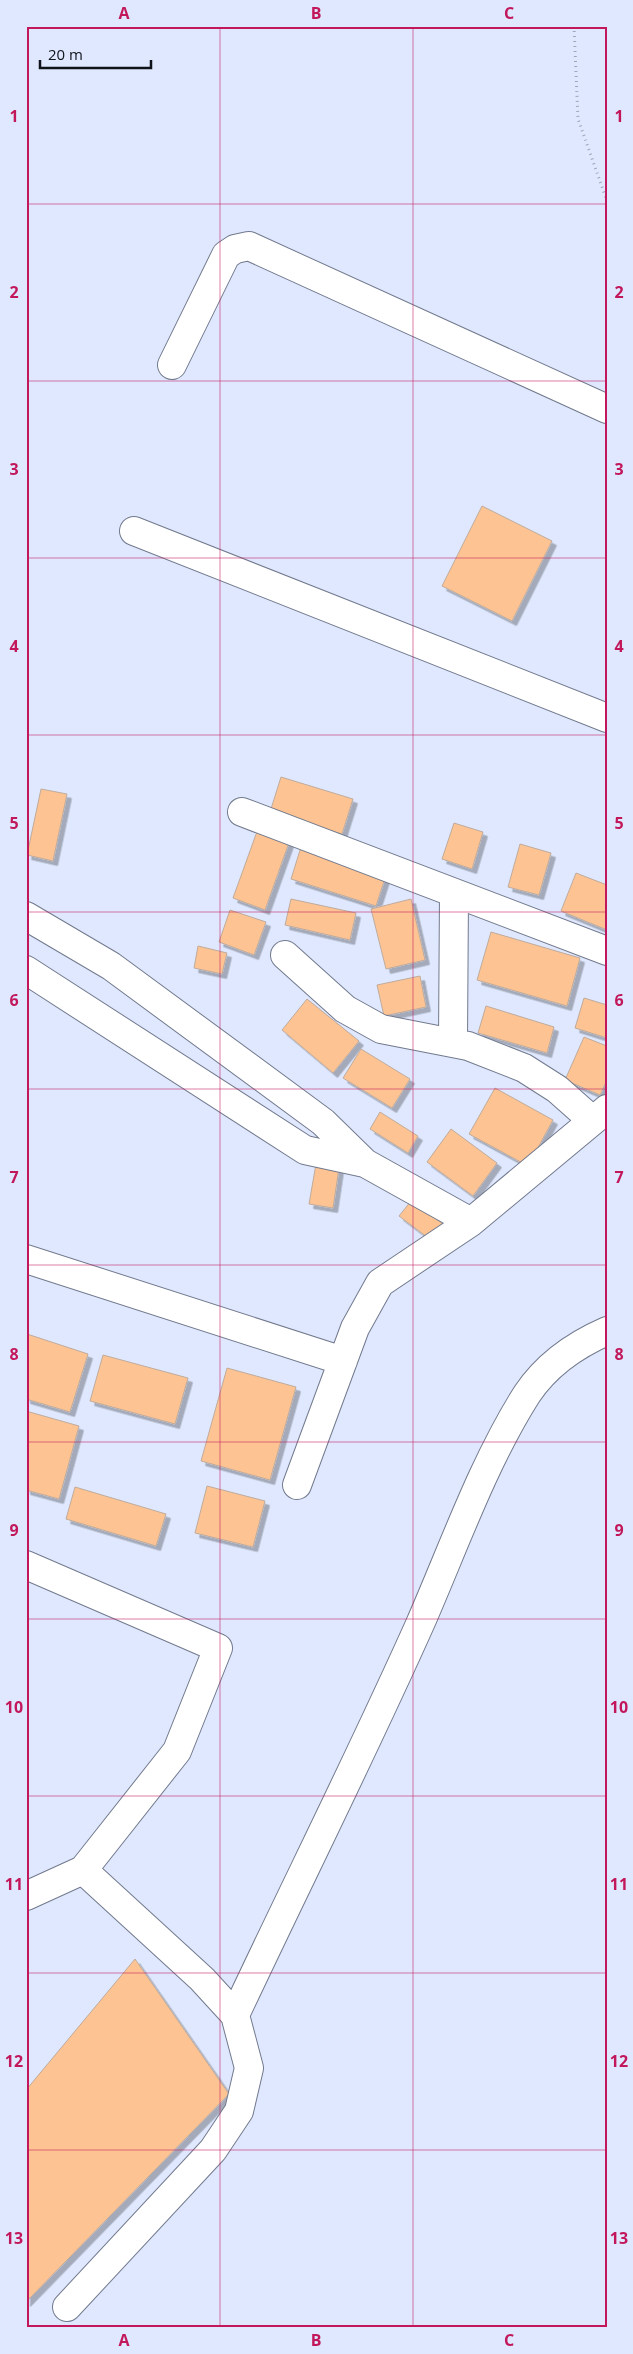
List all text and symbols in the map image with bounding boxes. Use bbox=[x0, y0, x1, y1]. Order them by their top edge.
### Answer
text: A bbox=[118, 2, 130, 24]
text: B bbox=[311, 2, 321, 24]
text: C bbox=[504, 2, 514, 24]
scale bar bbox=[40, 38, 151, 70]
text: 20 m bbox=[48, 44, 83, 64]
text: 1 bbox=[9, 105, 19, 127]
text: 1 bbox=[614, 105, 624, 127]
text: 2 bbox=[9, 281, 19, 303]
text: 2 bbox=[614, 281, 624, 303]
text: 3 bbox=[9, 458, 19, 480]
text: 3 bbox=[614, 458, 624, 480]
text: 4 bbox=[9, 635, 19, 657]
text: 4 bbox=[614, 635, 624, 657]
text: 5 bbox=[9, 812, 19, 834]
text: 5 bbox=[614, 812, 624, 834]
text: 6 bbox=[9, 989, 19, 1011]
text: 6 bbox=[614, 989, 624, 1011]
text: 7 bbox=[9, 1166, 19, 1188]
text: 7 bbox=[614, 1166, 624, 1188]
text: 8 bbox=[9, 1343, 19, 1365]
text: 8 bbox=[614, 1343, 624, 1365]
text: 9 bbox=[9, 1519, 19, 1541]
text: 9 bbox=[614, 1519, 624, 1541]
text: 10 bbox=[5, 1696, 23, 1718]
text: 10 bbox=[610, 1696, 628, 1718]
text: 11 bbox=[5, 1873, 23, 1895]
text: 11 bbox=[610, 1873, 628, 1895]
text: 12 bbox=[5, 2050, 23, 2072]
text: 12 bbox=[610, 2050, 628, 2072]
text: 13 bbox=[5, 2227, 23, 2249]
text: 13 bbox=[610, 2227, 628, 2249]
text: A bbox=[118, 2329, 130, 2351]
text: B bbox=[311, 2329, 321, 2351]
text: C bbox=[504, 2329, 514, 2351]

